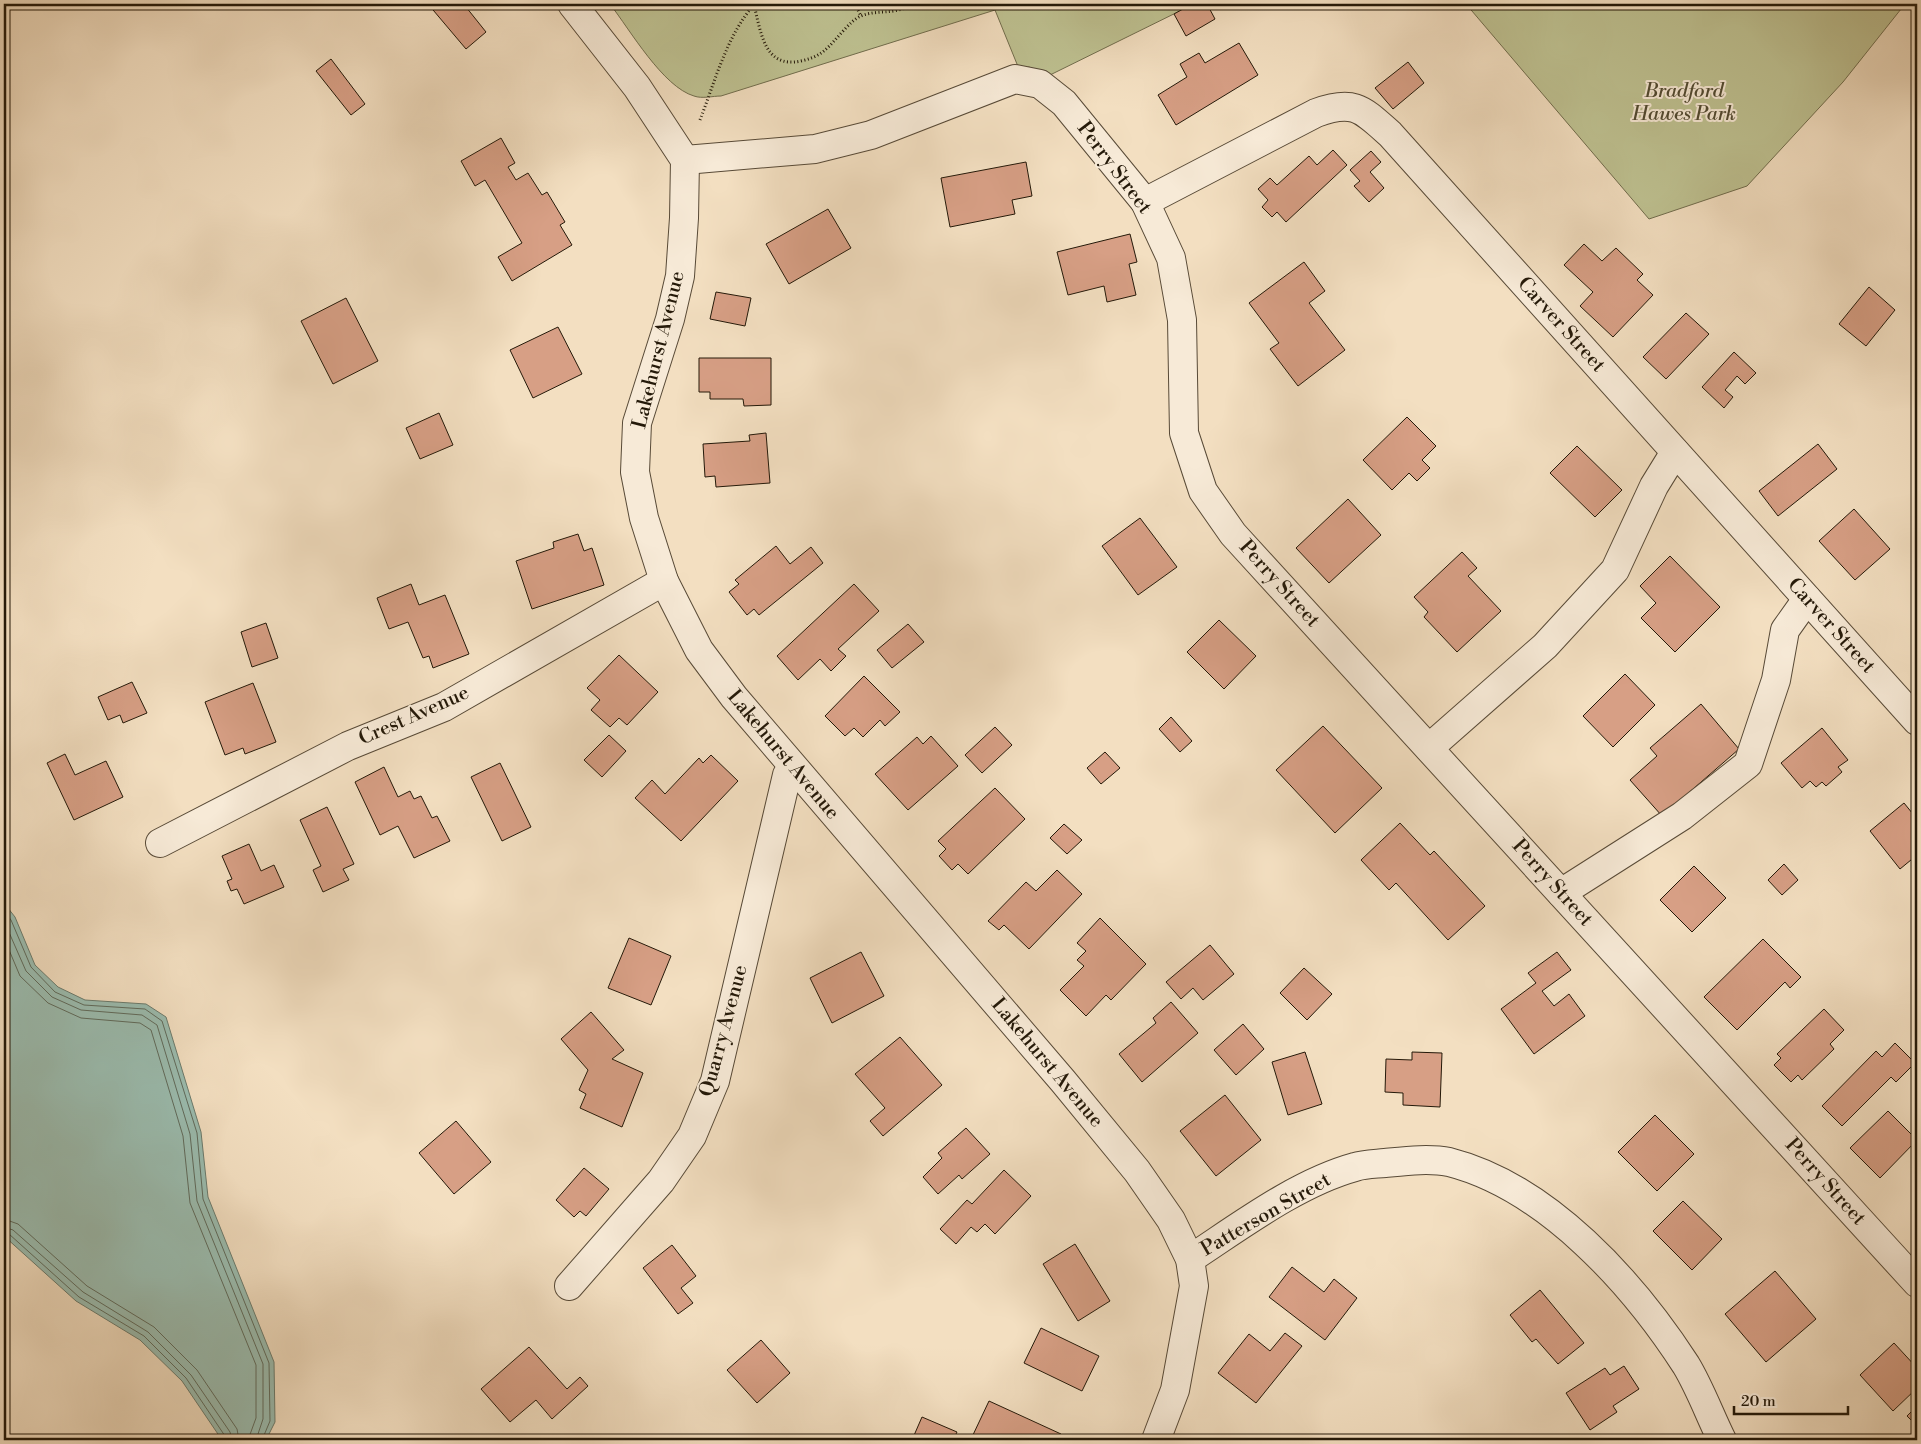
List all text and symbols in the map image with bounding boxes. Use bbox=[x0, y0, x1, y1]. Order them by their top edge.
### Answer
park label: Bradford Hawes Park bbox=[1631, 79, 1736, 127]
street label: Perry Street bbox=[1071, 117, 1157, 219]
street label: Lakehurst Avenue bbox=[627, 269, 691, 431]
street label: Carver Street bbox=[1512, 272, 1610, 378]
street label: Perry Street bbox=[1233, 535, 1325, 633]
street label: Carver Street bbox=[1782, 573, 1880, 679]
street label: Crest Avenue bbox=[355, 681, 473, 751]
street label: Lakehurst Avenue bbox=[721, 685, 845, 825]
street label: Perry Street bbox=[1506, 834, 1598, 932]
street label: Quarry Avenue bbox=[694, 962, 754, 1100]
street label: Lakehurst Avenue bbox=[985, 993, 1109, 1133]
street label: Perry Street bbox=[1779, 1133, 1871, 1231]
street label: Patterson Street bbox=[1197, 1168, 1335, 1262]
scale bar bbox=[1734, 1384, 1847, 1416]
text: 20 m bbox=[1741, 1392, 1776, 1411]

